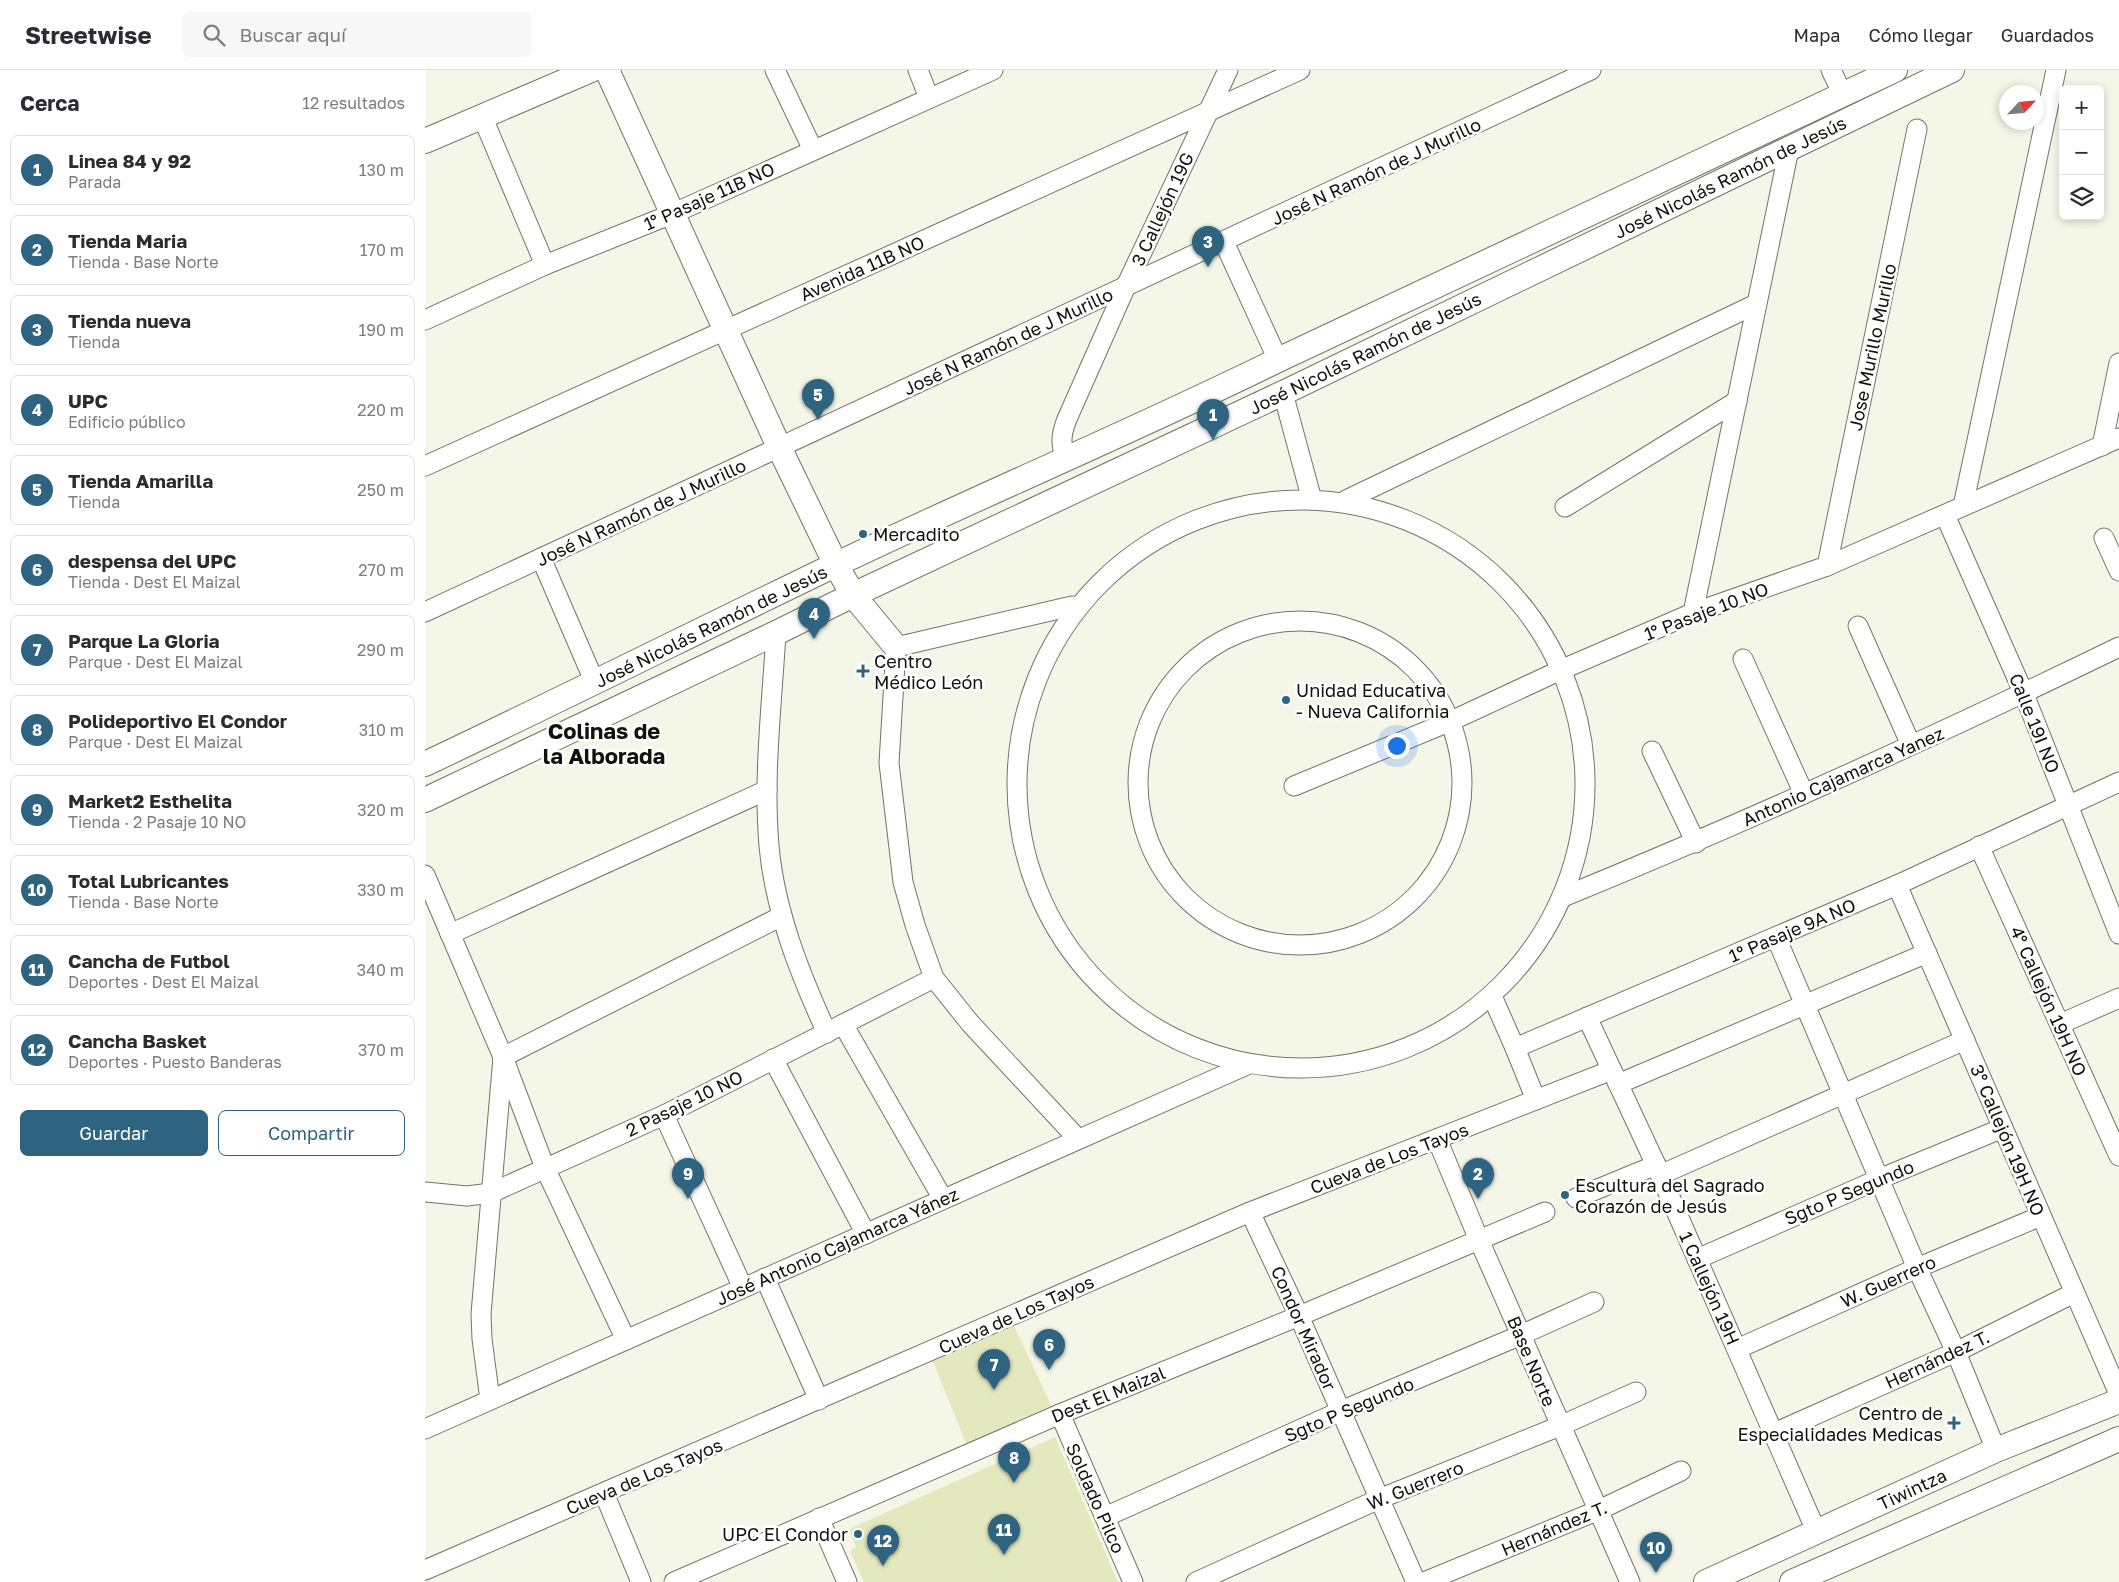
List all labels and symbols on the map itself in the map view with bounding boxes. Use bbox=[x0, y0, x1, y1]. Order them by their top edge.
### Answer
north arrow bbox=[1999, 85, 2044, 130]
street label: José Nicolás Ramón de Jesús bbox=[1610, 111, 1850, 243]
street label: José N Ramón de J Murillo bbox=[1268, 113, 1484, 229]
street label: 3 Callejón 19G bbox=[1126, 149, 1198, 269]
street label: 1° Pasaje 11B NO bbox=[640, 157, 778, 235]
pin: 3 bbox=[1192, 226, 1224, 267]
street label: Avenida 11B NO bbox=[796, 231, 928, 305]
street label: Jose Murillo Murillo bbox=[1844, 261, 1900, 433]
street label: José N Ramón de J Murillo bbox=[900, 283, 1116, 399]
street label: José Nicolás Ramón de Jesús bbox=[1245, 287, 1485, 419]
pin: 5 bbox=[802, 379, 834, 420]
pin: 1 bbox=[1197, 399, 1229, 440]
street label: José N Ramón de J Murillo bbox=[533, 454, 749, 570]
place label: Mercadito bbox=[873, 523, 960, 545]
marker: Mercadito bbox=[857, 528, 869, 540]
street label: José Nicolás Ramón de Jesús bbox=[591, 560, 831, 692]
street label: 1° Pasaje 10 NO bbox=[1641, 577, 1771, 645]
pin: 4 bbox=[798, 598, 830, 639]
place label: Centro Médico León bbox=[874, 650, 983, 693]
marker: Centro Médico León bbox=[856, 664, 870, 678]
street label: Calle 19I NO bbox=[2005, 670, 2065, 776]
place label: Unidad Educativa - Nueva California bbox=[1296, 679, 1449, 722]
marker: Unidad Educativa - Nueva California bbox=[1280, 694, 1292, 706]
district label: Colinas de la Alborada bbox=[543, 717, 665, 769]
street label: Antonio Cajamarca Yanez bbox=[1739, 722, 1947, 830]
your location bbox=[1384, 733, 1410, 759]
street label: 1º Pasaje 9A NO bbox=[1725, 893, 1859, 967]
street label: 4° Callejón 19H NO bbox=[2006, 923, 2092, 1079]
street label: 3° Callejón 19H NO bbox=[1966, 1061, 2050, 1219]
street label: 2 Pasaje 10 NO bbox=[622, 1065, 746, 1141]
street label: Cueva de Los Tayos bbox=[1307, 1118, 1471, 1198]
street label: Sgto P Segundo bbox=[1781, 1155, 1917, 1229]
pin: 9 bbox=[672, 1158, 704, 1199]
pin: 2 bbox=[1462, 1158, 1494, 1199]
place label: Escultura del Sagrado Corazón de Jesús bbox=[1575, 1174, 1765, 1217]
street label: José Antonio Cajamarca Yánez bbox=[712, 1182, 962, 1310]
marker: Escultura del Sagrado Corazón de Jesús bbox=[1559, 1189, 1571, 1201]
street label: 1 Callejón 19H bbox=[1675, 1228, 1745, 1348]
street label: W. Guerrero bbox=[1837, 1250, 1939, 1312]
street label: Condor Mirador bbox=[1267, 1262, 1341, 1394]
street label: Cueva de Los Tayos bbox=[935, 1270, 1097, 1358]
street label: Base Norte bbox=[1503, 1312, 1561, 1410]
street label: Hernández T. bbox=[1881, 1325, 1993, 1393]
pin: 6 bbox=[1033, 1329, 1065, 1370]
pin: 7 bbox=[978, 1349, 1010, 1390]
street label: Dest El Maizal bbox=[1048, 1361, 1168, 1427]
street label: Sgto P Segundo bbox=[1281, 1372, 1417, 1446]
place label: Centro de Especialidades Medicas bbox=[1737, 1402, 1943, 1445]
marker: Centro de Especialidades Medicas bbox=[1947, 1416, 1961, 1430]
street label: Cueva de Los Tayos bbox=[562, 1433, 726, 1519]
street label: Soldado Pilco bbox=[1062, 1439, 1130, 1557]
pin: 8 bbox=[998, 1442, 1030, 1483]
street label: W. Guerrero bbox=[1364, 1456, 1466, 1514]
street label: Tiwintza bbox=[1874, 1464, 1950, 1514]
street label: Hernández T. bbox=[1498, 1496, 1610, 1560]
pin: 11 bbox=[988, 1514, 1020, 1555]
place label: UPC El Condor bbox=[722, 1523, 848, 1545]
pin: 12 bbox=[867, 1525, 899, 1566]
marker: UPC El Condor bbox=[852, 1528, 864, 1540]
pin: 10 bbox=[1640, 1532, 1672, 1573]

